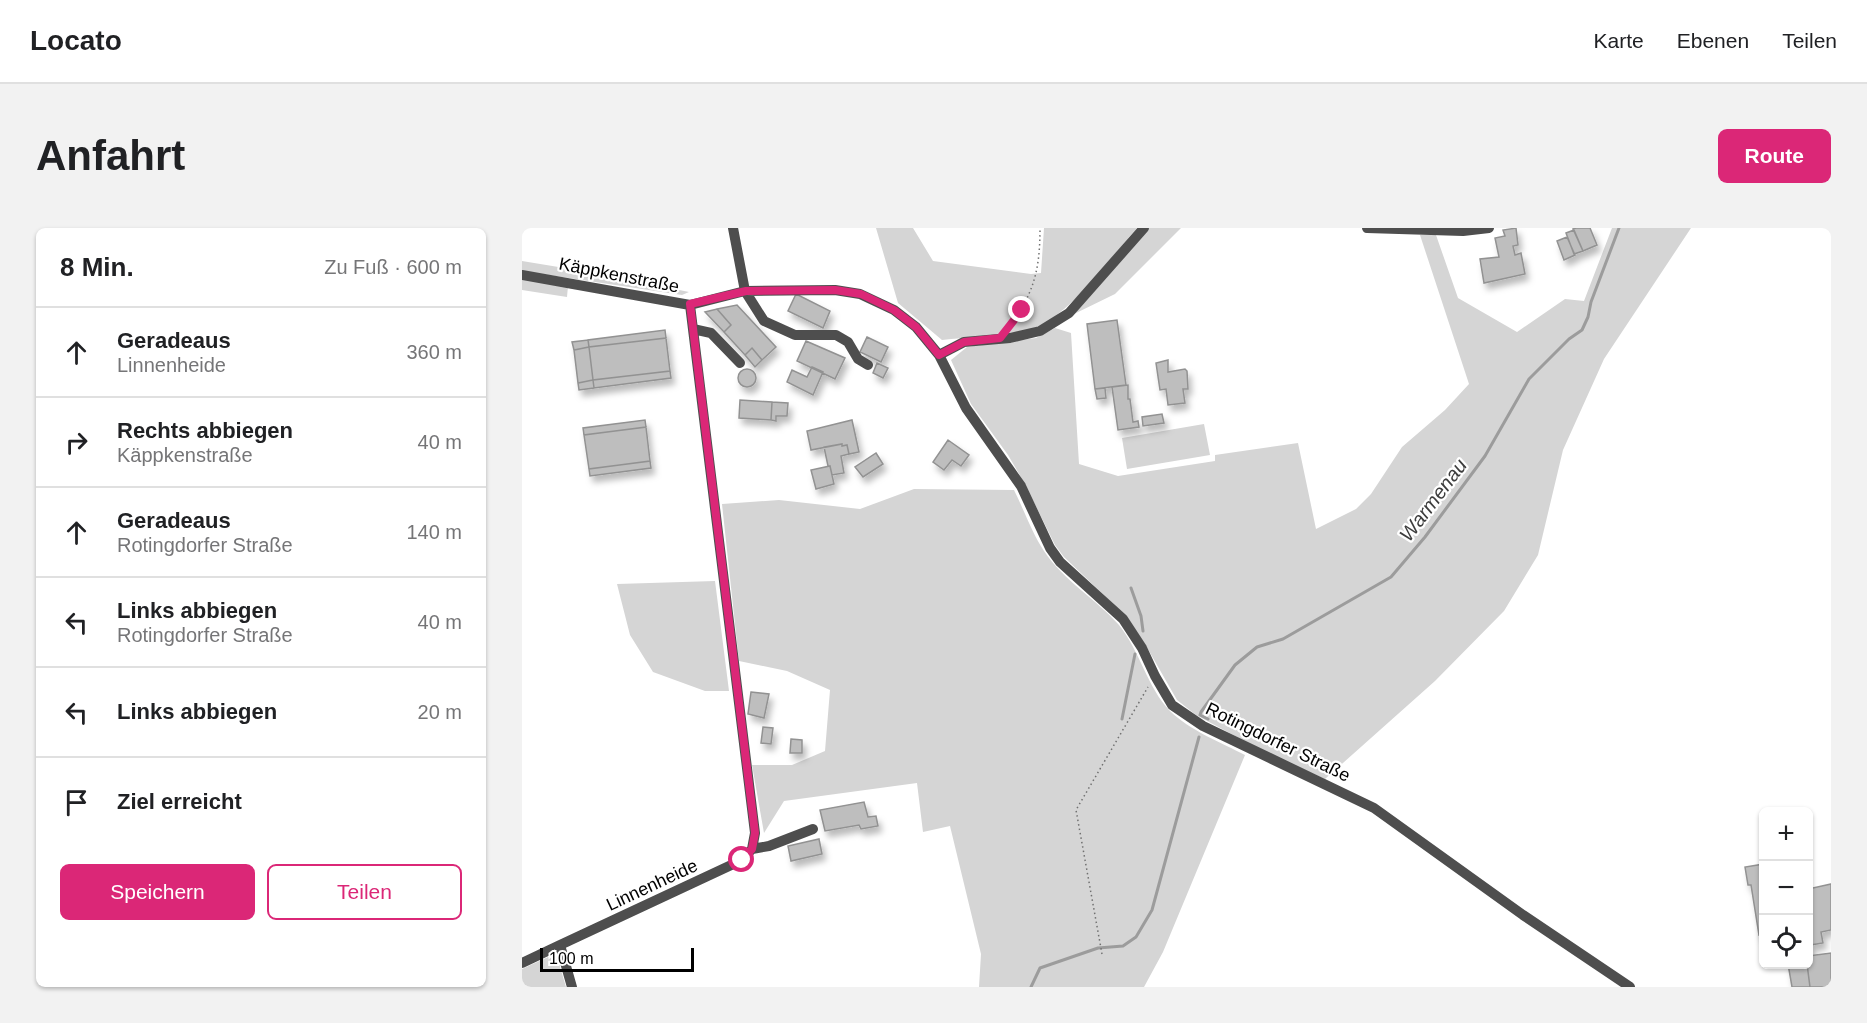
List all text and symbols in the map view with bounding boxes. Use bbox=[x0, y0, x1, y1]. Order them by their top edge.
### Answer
text: Locato bbox=[30, 25, 122, 56]
text: Karte bbox=[1594, 29, 1644, 52]
text: Ebenen bbox=[1677, 29, 1749, 52]
text: Teilen bbox=[1782, 29, 1837, 52]
button: Route bbox=[1718, 129, 1831, 183]
text: Anfahrt bbox=[36, 132, 185, 179]
text: 8 Min. bbox=[60, 252, 134, 282]
street label: Käppkenstraße bbox=[557, 254, 681, 296]
text: Zu Fuß · 600 m bbox=[324, 256, 462, 278]
route end bbox=[1008, 296, 1034, 322]
text: Geradeaus bbox=[117, 328, 231, 353]
icon: ahead bbox=[60, 336, 93, 369]
text: 360 m bbox=[406, 341, 462, 363]
text: Linnenheide bbox=[117, 354, 226, 376]
text: Rechts abbiegen bbox=[117, 418, 293, 443]
icon: right bbox=[60, 426, 93, 459]
text: 40 m bbox=[418, 431, 462, 453]
text: Käppkenstraße bbox=[117, 444, 253, 466]
water label: Warmenau bbox=[1395, 454, 1471, 546]
text: Geradeaus bbox=[117, 508, 231, 533]
icon: ahead bbox=[60, 516, 93, 549]
text: 140 m bbox=[406, 521, 462, 543]
text: Rotingdorfer Straße bbox=[117, 534, 293, 556]
text: Links abbiegen bbox=[117, 598, 277, 623]
icon: left bbox=[60, 606, 93, 639]
text: 40 m bbox=[418, 611, 462, 633]
text: Rotingdorfer Straße bbox=[117, 624, 293, 646]
icon: left bbox=[60, 696, 93, 729]
street label: Rotingdorfer Straße bbox=[1203, 698, 1353, 786]
text: Links abbiegen bbox=[117, 699, 277, 724]
text: 20 m bbox=[418, 701, 462, 723]
icon: arrive bbox=[60, 786, 93, 819]
text: Ziel erreicht bbox=[117, 789, 242, 814]
map controls bbox=[1759, 807, 1813, 969]
button: + bbox=[1759, 807, 1813, 861]
route start bbox=[728, 846, 754, 872]
street label: Linnenheide bbox=[603, 855, 701, 915]
button: − bbox=[1759, 861, 1813, 915]
button: Speichern bbox=[60, 864, 255, 920]
button: Teilen bbox=[267, 864, 462, 920]
button: locate bbox=[1759, 915, 1813, 969]
scale bar bbox=[540, 945, 694, 972]
text: 100 m bbox=[549, 950, 593, 967]

